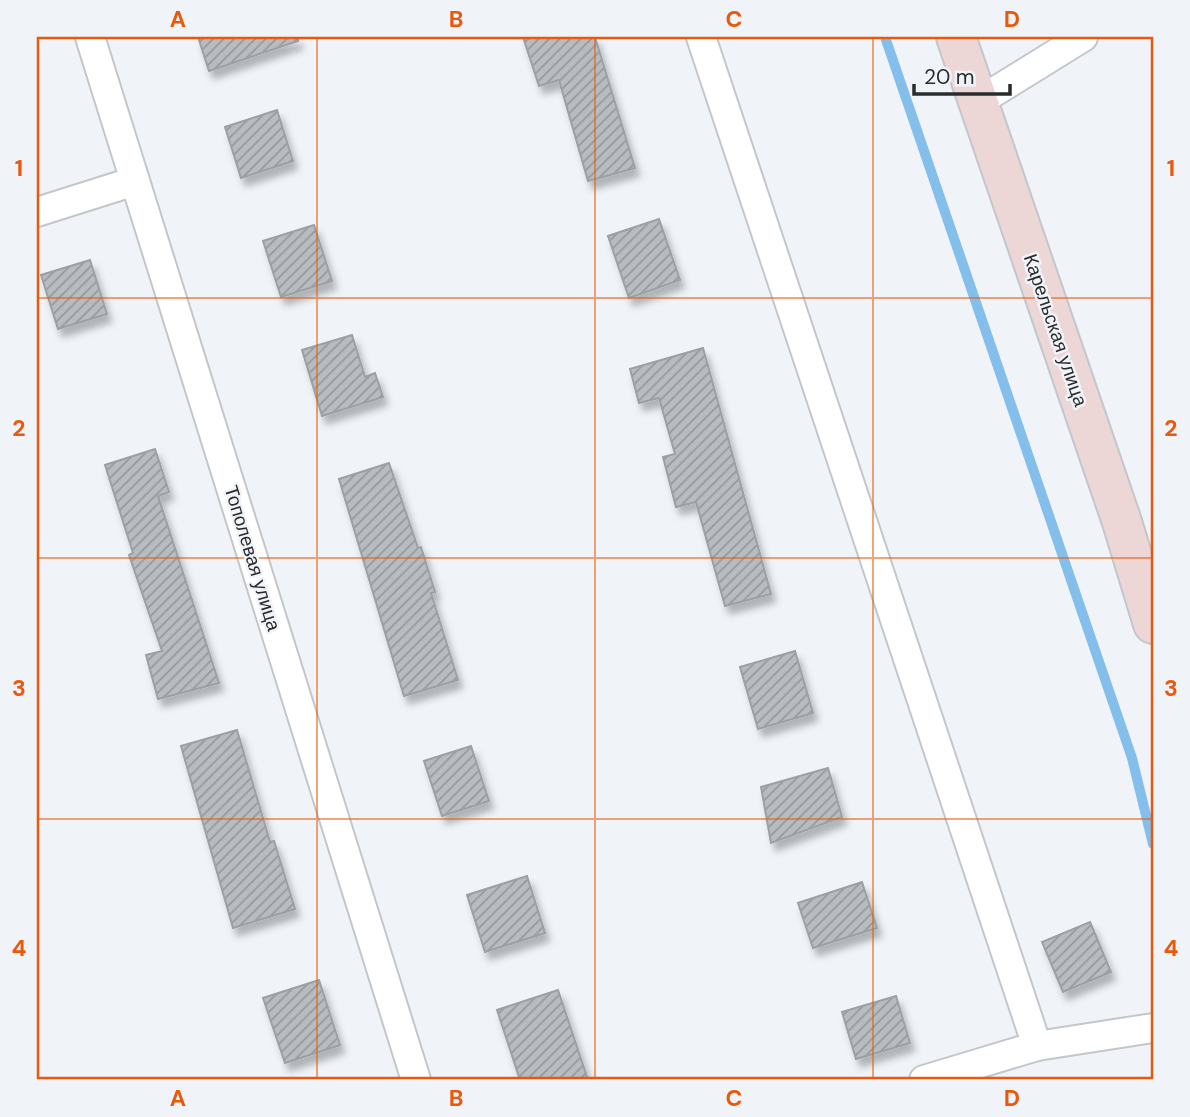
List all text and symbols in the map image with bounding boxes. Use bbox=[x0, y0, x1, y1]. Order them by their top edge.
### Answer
text: A bbox=[170, 4, 186, 34]
text: B bbox=[449, 4, 463, 34]
text: C bbox=[726, 4, 742, 34]
text: D bbox=[1004, 4, 1020, 34]
scale bar bbox=[914, 52, 1010, 96]
text: 20 m bbox=[924, 63, 975, 91]
text: 1 bbox=[15, 153, 23, 183]
text: 1 bbox=[1167, 153, 1175, 183]
street label: Карельская улица bbox=[1018, 251, 1093, 410]
text: 2 bbox=[12, 413, 26, 443]
text: 2 bbox=[1164, 413, 1178, 443]
street label: Тополевая улица bbox=[219, 482, 287, 634]
text: 3 bbox=[12, 673, 26, 703]
text: 3 bbox=[1164, 673, 1178, 703]
text: 4 bbox=[12, 933, 27, 963]
text: 4 bbox=[1164, 933, 1179, 963]
text: A bbox=[170, 1083, 186, 1113]
text: B bbox=[449, 1083, 463, 1113]
text: C bbox=[726, 1083, 742, 1113]
text: D bbox=[1004, 1083, 1020, 1113]

